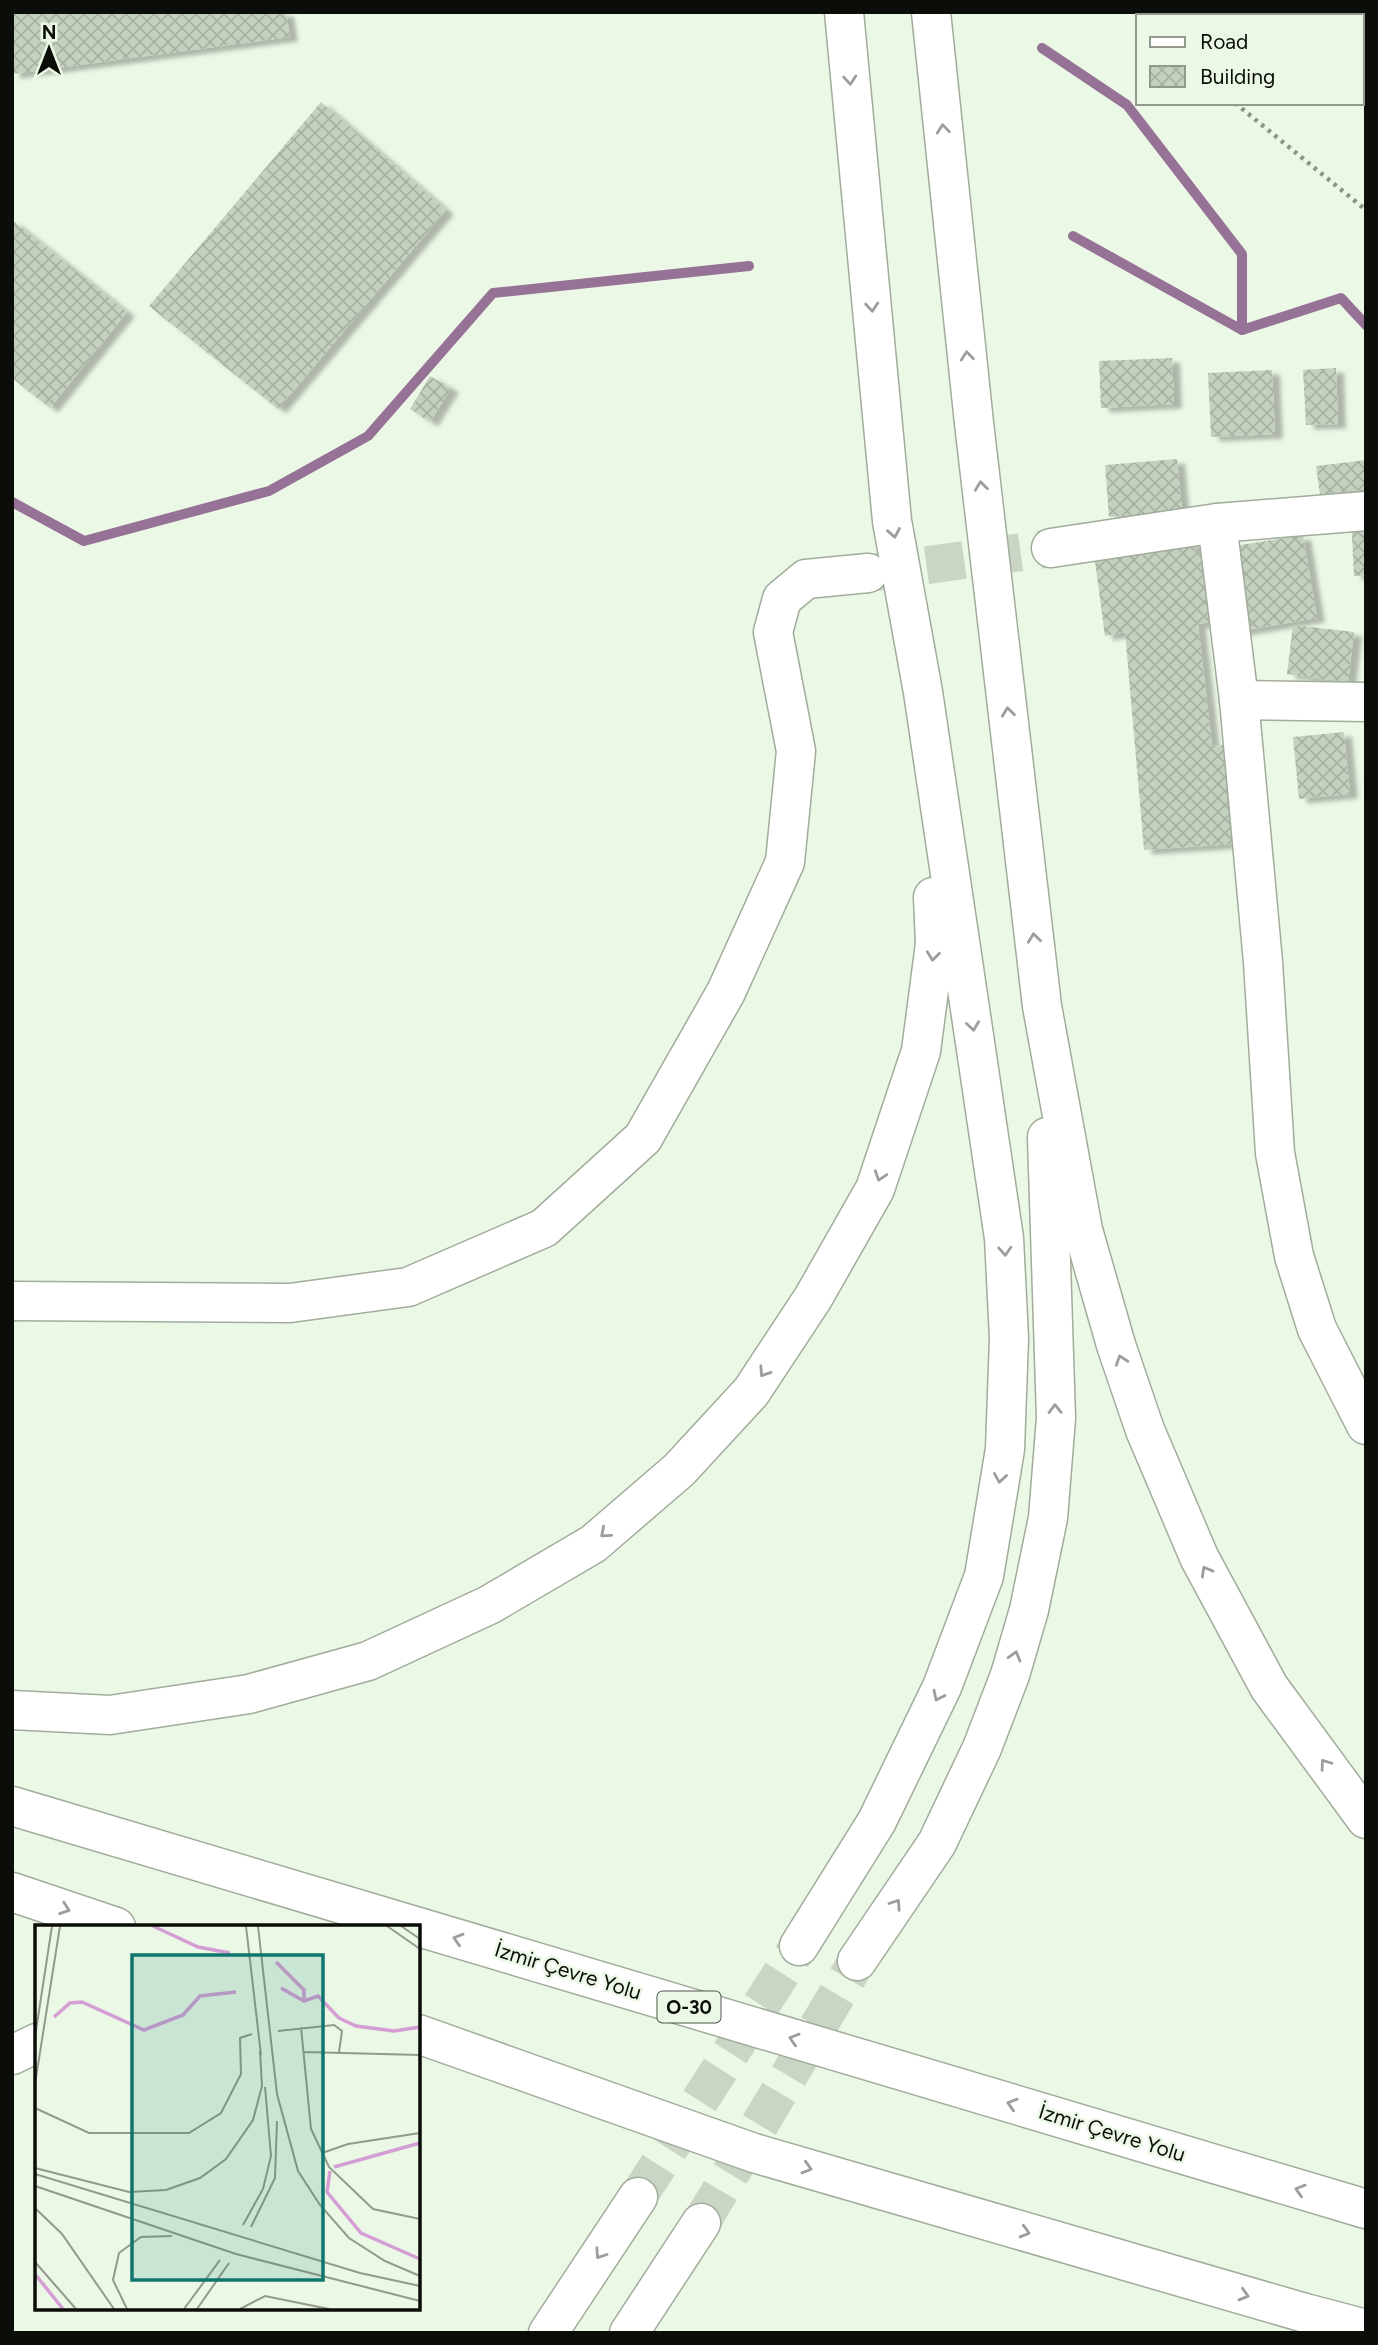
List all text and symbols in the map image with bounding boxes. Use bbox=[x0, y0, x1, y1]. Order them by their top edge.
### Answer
north arrow bbox=[14, 14, 84, 84]
legend bbox=[1136, 14, 1364, 105]
text: N bbox=[42, 21, 56, 44]
text: Road bbox=[1200, 29, 1248, 54]
text: Building bbox=[1200, 64, 1275, 89]
one-way arrow bbox=[843, 74, 858, 86]
one-way arrow bbox=[936, 124, 951, 135]
one-way arrow bbox=[864, 302, 879, 313]
one-way arrow bbox=[960, 350, 975, 361]
one-way arrow bbox=[974, 480, 989, 492]
one-way arrow bbox=[886, 527, 901, 539]
one-way arrow bbox=[1000, 706, 1015, 718]
one-way arrow bbox=[1027, 932, 1042, 944]
one-way arrow bbox=[926, 950, 941, 962]
one-way arrow bbox=[965, 1020, 980, 1032]
one-way arrow bbox=[873, 1170, 888, 1182]
one-way arrow bbox=[997, 1246, 1012, 1257]
one-way arrow bbox=[1115, 1355, 1129, 1367]
one-way arrow bbox=[759, 1364, 772, 1377]
one-way arrow bbox=[1048, 1403, 1063, 1414]
one-way arrow bbox=[993, 1472, 1008, 1484]
one-way arrow bbox=[601, 1525, 614, 1537]
one-way arrow bbox=[1201, 1566, 1214, 1578]
one-way arrow bbox=[1007, 1651, 1022, 1663]
one-way arrow bbox=[932, 1689, 946, 1701]
one-way arrow bbox=[1321, 1759, 1333, 1772]
one-way arrow bbox=[888, 1899, 900, 1912]
one-way arrow bbox=[58, 1900, 70, 1915]
inset map bbox=[35, 1925, 420, 2310]
one-way arrow bbox=[453, 1932, 465, 1947]
street label: İzmir Çevre Yolu bbox=[492, 1936, 644, 2005]
road number: O-30 bbox=[658, 1992, 720, 2022]
one-way arrow bbox=[788, 2032, 800, 2047]
one-way arrow bbox=[1006, 2097, 1018, 2112]
street label: İzmir Çevre Yolu bbox=[1036, 2098, 1188, 2167]
one-way arrow bbox=[801, 2160, 813, 2175]
one-way arrow bbox=[1295, 2183, 1307, 2198]
one-way arrow bbox=[1019, 2224, 1031, 2238]
one-way arrow bbox=[596, 2246, 609, 2259]
one-way arrow bbox=[1237, 2287, 1249, 2302]

